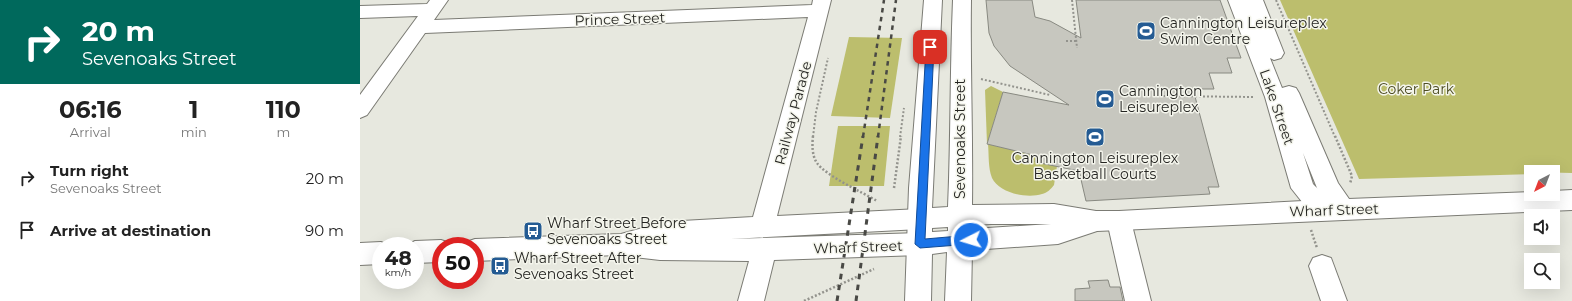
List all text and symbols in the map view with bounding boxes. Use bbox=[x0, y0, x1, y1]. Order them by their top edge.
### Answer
street label: Prince Street bbox=[574, 8, 666, 30]
text: 20 m bbox=[82, 14, 155, 48]
place label: Cannington Leisureplex Swim Centre bbox=[1160, 14, 1327, 48]
icon: right bbox=[16, 16, 68, 68]
sports icon: Cannington Leisureplex Swim Centre bbox=[1135, 20, 1157, 42]
pin bbox=[913, 30, 947, 64]
icon: arrive bbox=[919, 36, 941, 58]
text: Sevenoaks Street bbox=[82, 48, 237, 70]
street label: Railway Parade bbox=[771, 59, 815, 167]
street label: Lake Street bbox=[1256, 67, 1298, 148]
street label: Sevenoaks Street bbox=[951, 79, 969, 199]
park label: Coker Park bbox=[1378, 80, 1455, 98]
place label: Cannington Leisureplex bbox=[1119, 82, 1203, 116]
sports icon: Cannington Leisureplex bbox=[1094, 88, 1116, 110]
text: 06:16 bbox=[59, 95, 122, 124]
text: 1 bbox=[189, 95, 198, 124]
text: 110 bbox=[266, 95, 301, 124]
text: Arrival bbox=[70, 124, 111, 140]
text: min bbox=[181, 124, 207, 140]
text: m bbox=[276, 124, 290, 140]
sports icon: Cannington Leisureplex Basketball Courts bbox=[1084, 126, 1106, 148]
place label: Cannington Leisureplex Basketball Courts bbox=[1012, 149, 1179, 183]
text: Turn right bbox=[50, 161, 129, 180]
north arrow bbox=[1524, 165, 1560, 201]
map controls bbox=[1524, 165, 1560, 289]
icon: right bbox=[16, 167, 38, 189]
text: 20 m bbox=[306, 169, 344, 188]
text: Sevenoaks Street bbox=[50, 180, 162, 196]
street label: Wharf Street bbox=[1289, 199, 1379, 221]
button: sound bbox=[1524, 209, 1560, 245]
place label: Wharf Street Before Sevenoaks Street bbox=[547, 214, 686, 248]
icon: arrive bbox=[16, 219, 38, 241]
position arrow bbox=[950, 219, 992, 261]
bus stop icon: Wharf Street Before Sevenoaks Street bbox=[522, 220, 544, 242]
text: Arrive at destination bbox=[50, 221, 211, 240]
text: 90 m bbox=[305, 221, 344, 240]
street label: Wharf Street bbox=[813, 236, 903, 258]
speed limit sign: 50 bbox=[432, 237, 484, 289]
text: 48 bbox=[384, 246, 412, 270]
place label: Wharf Street After Sevenoaks Street bbox=[514, 249, 642, 283]
button: search bbox=[1524, 253, 1560, 289]
bus stop icon: Wharf Street After Sevenoaks Street bbox=[489, 255, 511, 277]
text: km/h bbox=[385, 266, 411, 279]

